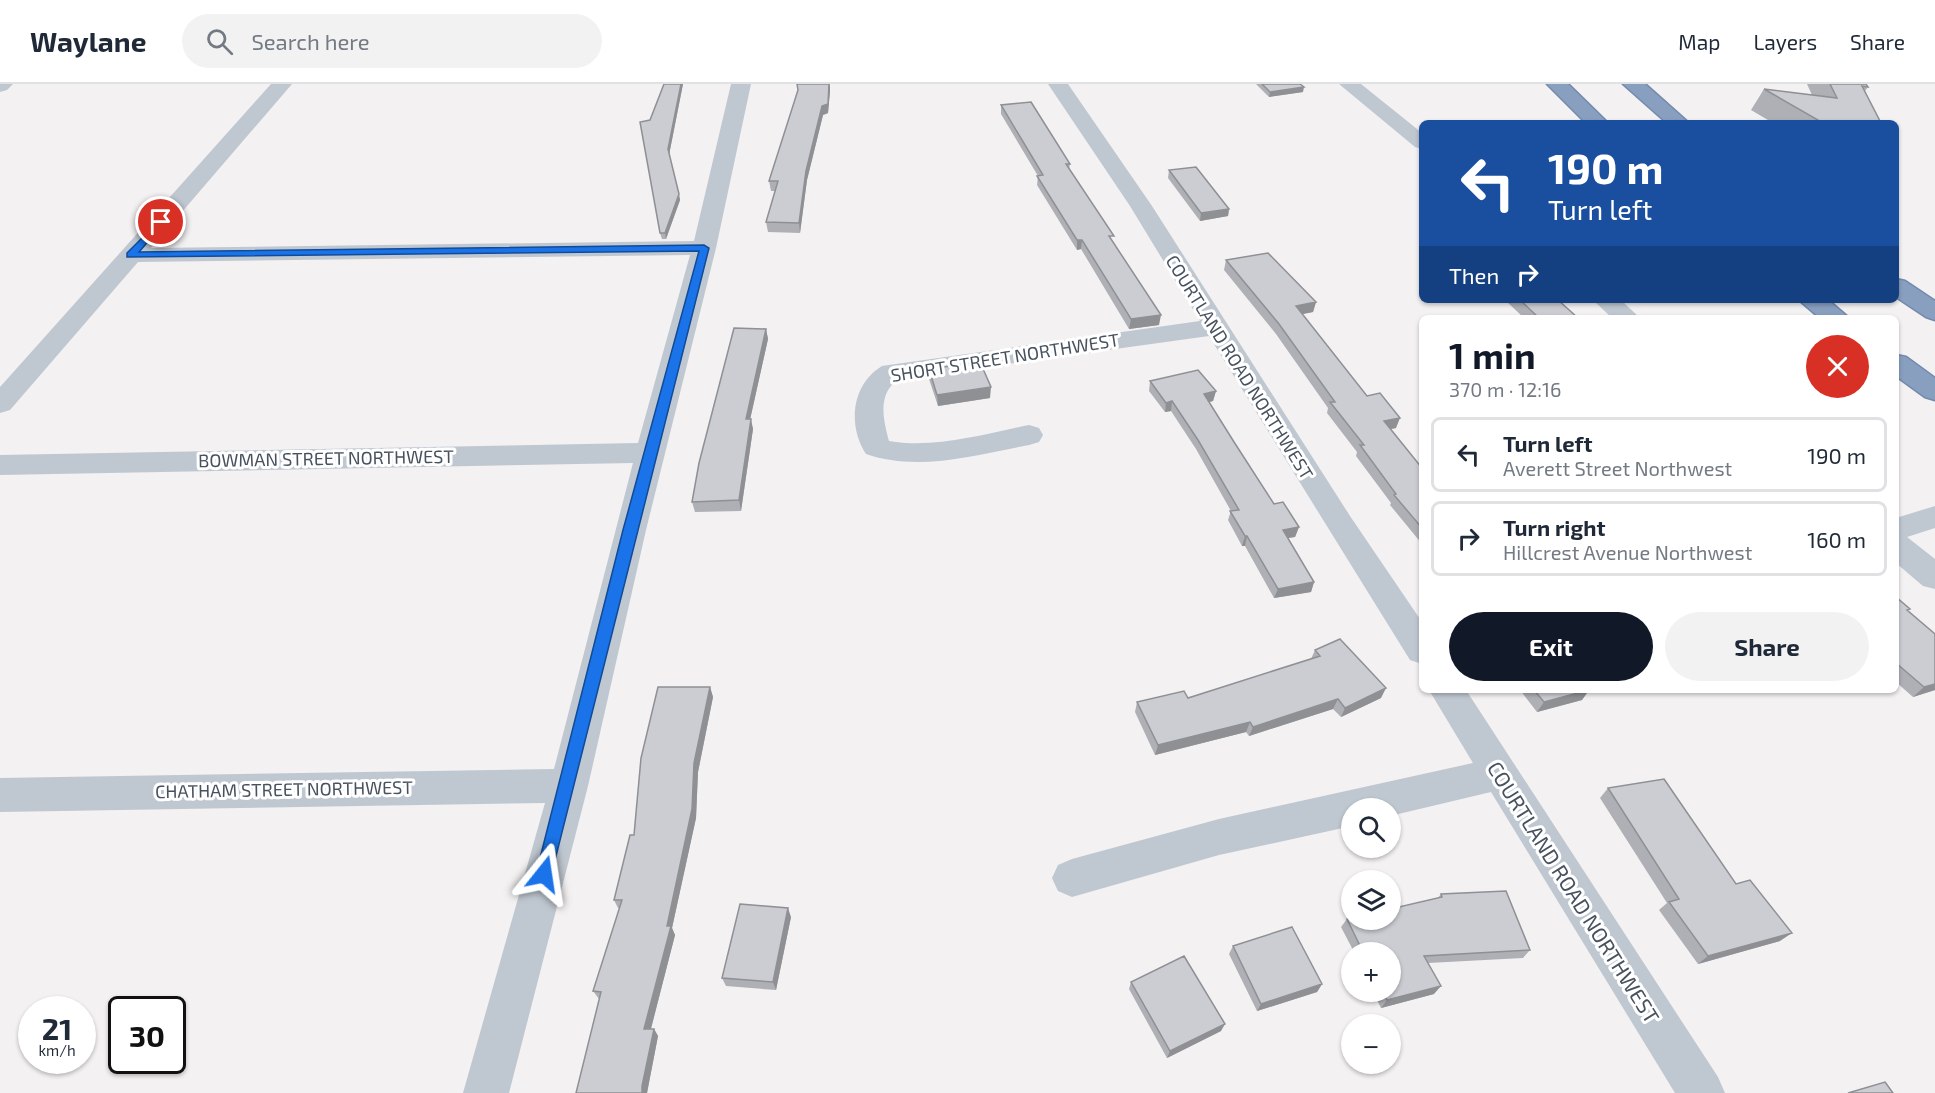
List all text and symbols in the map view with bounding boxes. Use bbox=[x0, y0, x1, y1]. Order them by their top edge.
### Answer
search box bbox=[182, 14, 602, 68]
text: Waylane bbox=[30, 24, 146, 58]
icon: search bbox=[203, 25, 236, 58]
text: Search here bbox=[251, 28, 370, 54]
text: Map bbox=[1678, 29, 1720, 54]
text: Layers bbox=[1753, 29, 1817, 54]
text: Share bbox=[1850, 29, 1905, 54]
text: 190 m bbox=[1548, 142, 1664, 192]
icon: left bbox=[1449, 144, 1527, 222]
text: Turn left bbox=[1548, 193, 1652, 225]
pin bbox=[135, 196, 186, 247]
icon: arrive bbox=[144, 205, 177, 238]
street label: COURTLAND ROAD NORTHWEST bbox=[1162, 251, 1319, 484]
icon: right bbox=[1511, 258, 1544, 291]
text: Then bbox=[1449, 262, 1499, 288]
street label: SHORT STREET NORTHWEST bbox=[889, 328, 1121, 386]
text: 1 min bbox=[1449, 333, 1536, 376]
button: close bbox=[1806, 335, 1869, 398]
text: 370 m · 12:16 bbox=[1449, 377, 1561, 401]
text: Turn left bbox=[1503, 430, 1592, 456]
icon: left bbox=[1452, 438, 1485, 471]
text: 190 m bbox=[1807, 442, 1866, 468]
street label: BOWMAN STREET NORTHWEST bbox=[198, 445, 455, 471]
text: Averett Street Northwest bbox=[1503, 456, 1732, 480]
text: Turn right bbox=[1503, 514, 1605, 540]
icon: right bbox=[1452, 522, 1485, 555]
text: 160 m bbox=[1807, 526, 1866, 552]
text: Hillcrest Avenue Northwest bbox=[1503, 540, 1752, 564]
button: Exit bbox=[1449, 612, 1653, 681]
button: Share bbox=[1665, 612, 1869, 681]
street label: COURTLAND ROAD NORTHWEST bbox=[1483, 756, 1665, 1028]
street label: CHATHAM STREET NORTHWEST bbox=[155, 776, 414, 802]
map controls bbox=[1341, 798, 1401, 1074]
button: search bbox=[1341, 798, 1401, 858]
position arrow bbox=[512, 842, 576, 906]
button: layers bbox=[1341, 870, 1401, 930]
button: + bbox=[1341, 942, 1401, 1002]
speed limit sign: 30 bbox=[108, 996, 186, 1074]
text: 21 bbox=[42, 1010, 72, 1046]
button: − bbox=[1341, 1014, 1401, 1074]
text: km/h bbox=[38, 1041, 76, 1059]

